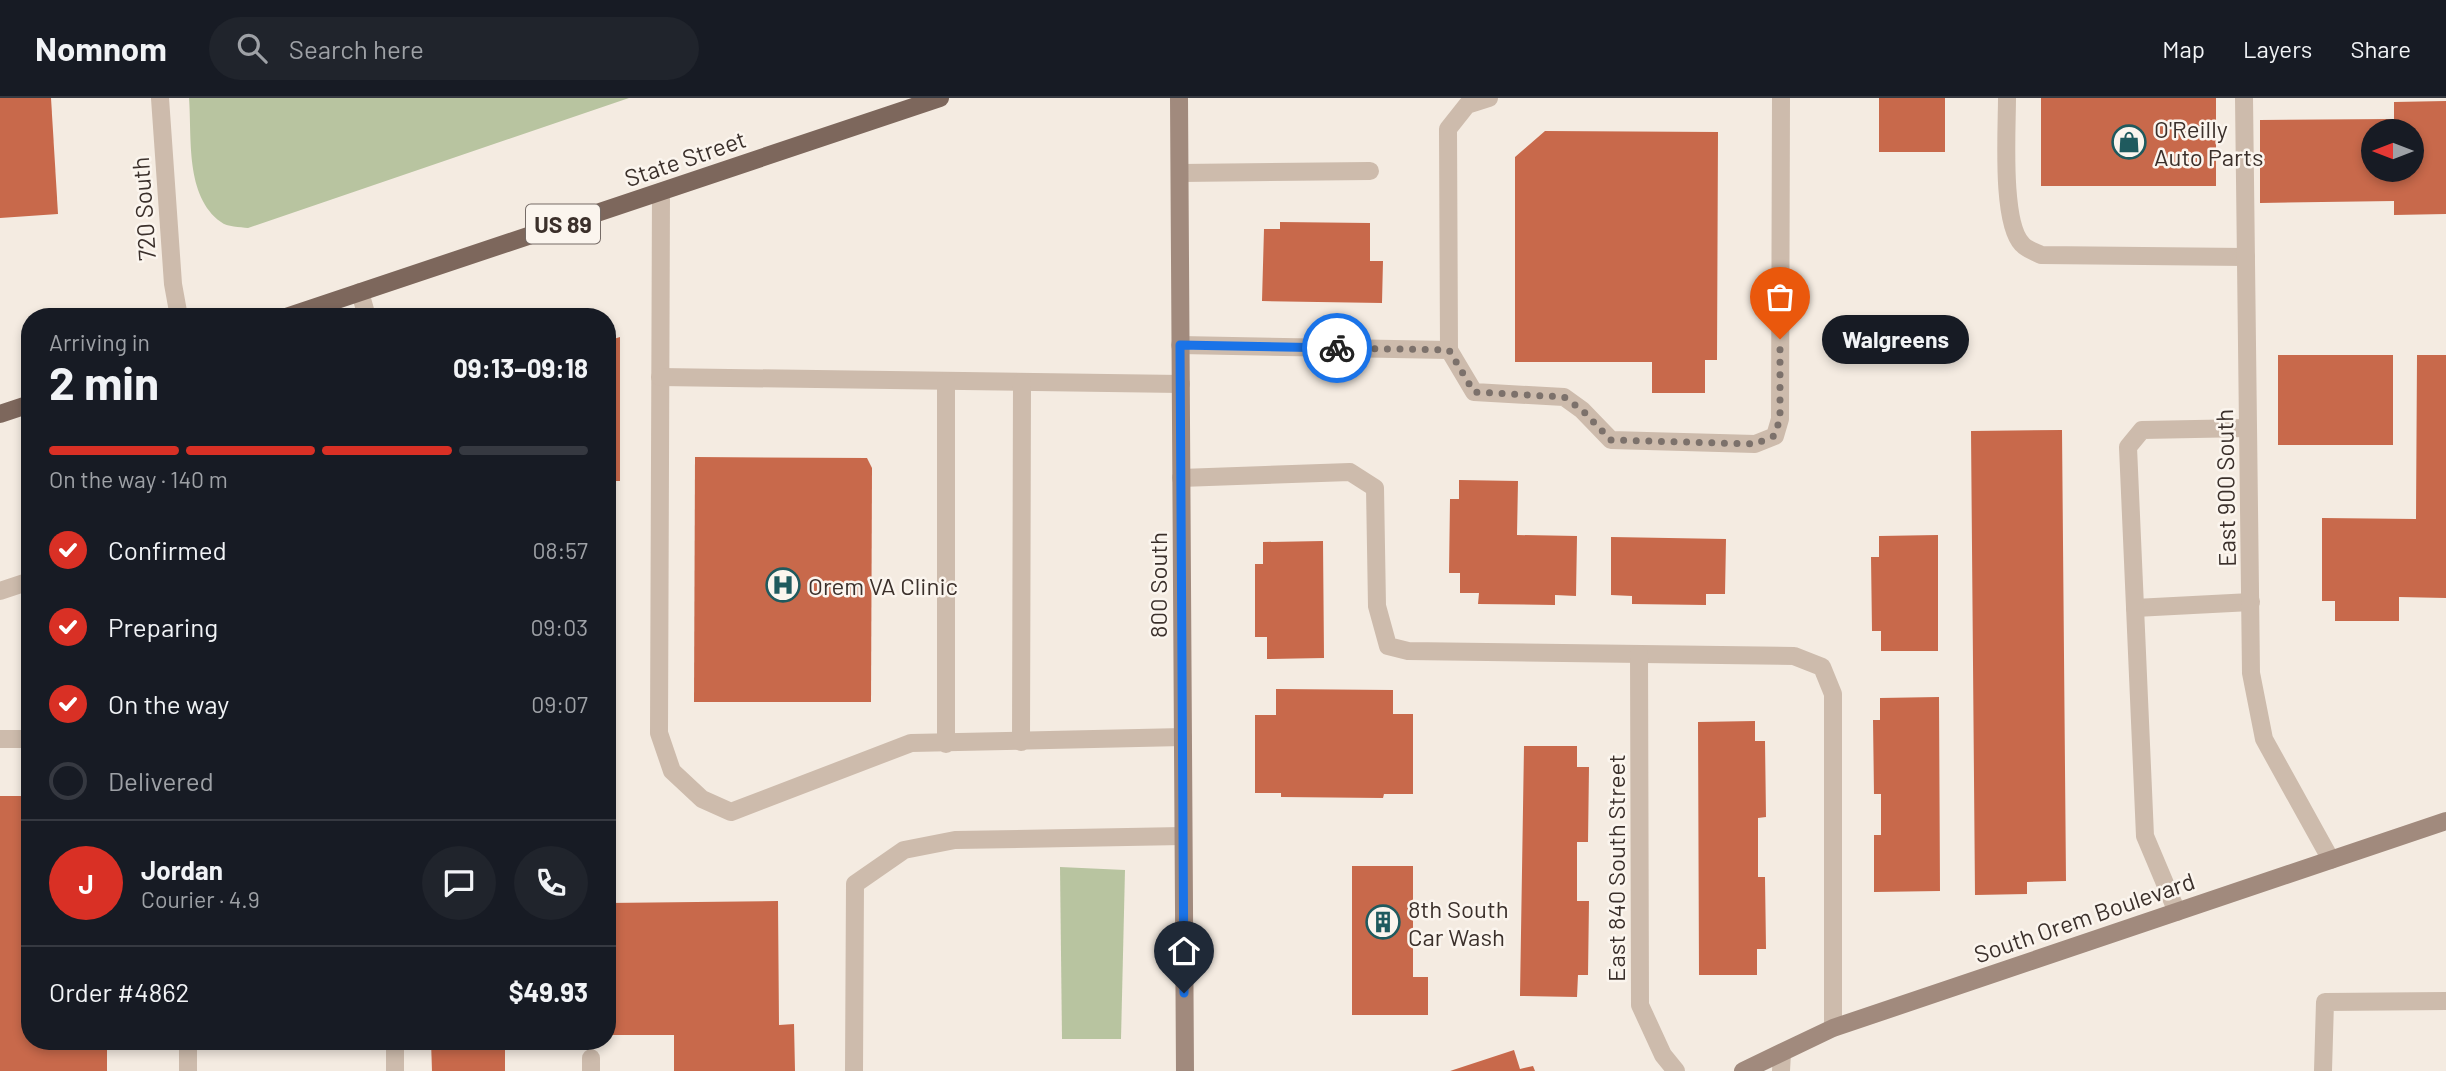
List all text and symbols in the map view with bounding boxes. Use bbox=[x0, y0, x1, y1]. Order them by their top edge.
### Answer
search box bbox=[209, 17, 699, 80]
text: Nomnom bbox=[35, 28, 167, 68]
icon: search bbox=[233, 29, 271, 67]
text: Search here bbox=[289, 33, 424, 64]
text: Map bbox=[2162, 34, 2205, 63]
text: Layers bbox=[2243, 34, 2312, 63]
text: Share bbox=[2350, 34, 2411, 63]
place label: O'Reilly Auto Parts bbox=[2154, 114, 2263, 171]
north arrow bbox=[2361, 119, 2424, 182]
map controls bbox=[2361, 119, 2424, 182]
shop icon: O'Reilly Auto Parts bbox=[2110, 123, 2148, 161]
street label: State Street bbox=[621, 124, 749, 192]
street label: 720 South bbox=[125, 156, 161, 262]
road number: US 89 bbox=[526, 204, 600, 244]
pin bbox=[1750, 267, 1810, 339]
icon: bag bbox=[1761, 278, 1799, 316]
courier bbox=[1302, 313, 1372, 383]
callout: Walgreens bbox=[1822, 314, 1969, 364]
text: Walgreens bbox=[1842, 325, 1949, 353]
text: Arriving in bbox=[49, 328, 150, 356]
icon: bike bbox=[1318, 329, 1356, 367]
text: 09:13–09:18 bbox=[453, 352, 588, 383]
text: 2 min bbox=[49, 354, 159, 409]
street label: East 900 South bbox=[2209, 409, 2241, 567]
text: On the way · 140 m bbox=[49, 465, 228, 493]
icon: check bbox=[49, 531, 87, 569]
street label: 800 South bbox=[1143, 532, 1172, 638]
text: Confirmed bbox=[108, 534, 227, 565]
text: 08:57 bbox=[533, 536, 588, 564]
hospital icon: Orem VA Clinic bbox=[764, 566, 802, 604]
place label: Orem VA Clinic bbox=[808, 571, 958, 600]
icon: check bbox=[49, 608, 87, 646]
text: Preparing bbox=[108, 611, 218, 642]
text: 09:03 bbox=[530, 613, 588, 641]
icon: check bbox=[49, 685, 87, 723]
text: On the way bbox=[108, 688, 229, 719]
text: 09:07 bbox=[531, 690, 588, 718]
street label: East 840 South Street bbox=[1601, 754, 1630, 982]
text: Delivered bbox=[108, 765, 214, 796]
button: chat bbox=[422, 846, 496, 920]
button: phone bbox=[514, 846, 588, 920]
text: Jordan bbox=[141, 854, 223, 885]
street label: South Orem Boulevard bbox=[1970, 866, 2198, 968]
text: J bbox=[78, 868, 94, 899]
text: Courier · 4.9 bbox=[141, 885, 260, 913]
place label: 8th South Car Wash bbox=[1408, 894, 1509, 951]
building icon: 8th South Car Wash bbox=[1364, 903, 1402, 941]
pin bbox=[1154, 921, 1214, 993]
icon: home bbox=[1165, 932, 1203, 970]
text: Order #4862 bbox=[49, 976, 190, 1007]
text: $49.93 bbox=[509, 976, 588, 1007]

